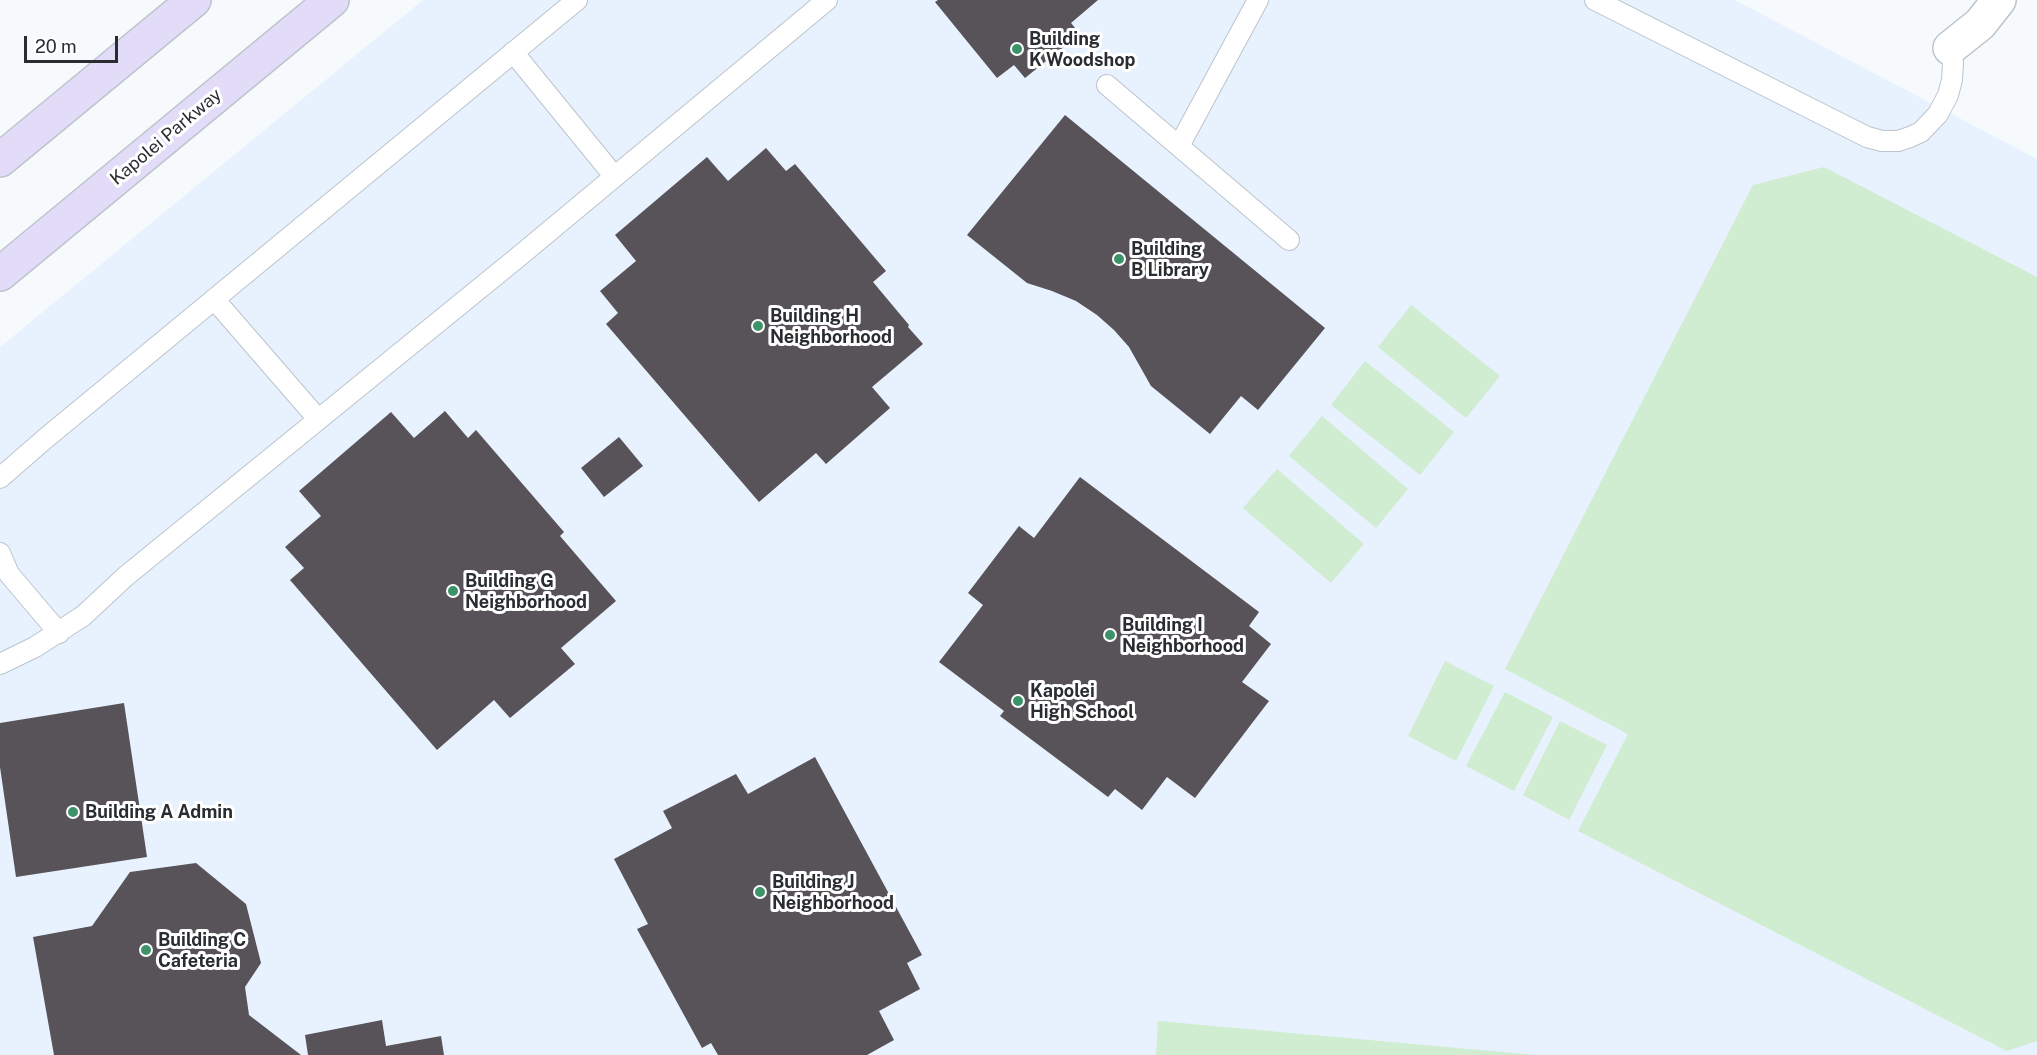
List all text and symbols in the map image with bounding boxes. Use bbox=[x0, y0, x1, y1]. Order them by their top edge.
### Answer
scale bar bbox=[27, 24, 122, 62]
place label: Building K Woodshop bbox=[1029, 28, 1136, 70]
text: 20 m bbox=[35, 36, 77, 57]
marker: Building K Woodshop bbox=[1010, 42, 1024, 56]
street label: Kapolei Parkway bbox=[106, 84, 226, 190]
place label: Building B Library bbox=[1131, 238, 1209, 280]
marker: Building B Library bbox=[1112, 252, 1126, 266]
place label: Building H Neighborhood bbox=[770, 305, 892, 348]
marker: Building H Neighborhood bbox=[751, 319, 765, 333]
place label: Building G Neighborhood bbox=[465, 570, 587, 612]
marker: Building G Neighborhood bbox=[446, 584, 460, 598]
place label: Building I Neighborhood bbox=[1122, 614, 1244, 656]
marker: Building I Neighborhood bbox=[1103, 628, 1117, 642]
place label: Kapolei High School bbox=[1030, 680, 1134, 722]
marker: Kapolei High School bbox=[1011, 694, 1025, 708]
place label: Building A Admin bbox=[85, 801, 233, 823]
marker: Building A Admin bbox=[66, 805, 80, 819]
place label: Building J Neighborhood bbox=[772, 871, 894, 914]
marker: Building J Neighborhood bbox=[753, 885, 767, 899]
place label: Building C Cafeteria bbox=[158, 929, 246, 972]
marker: Building C Cafeteria bbox=[139, 943, 153, 957]

